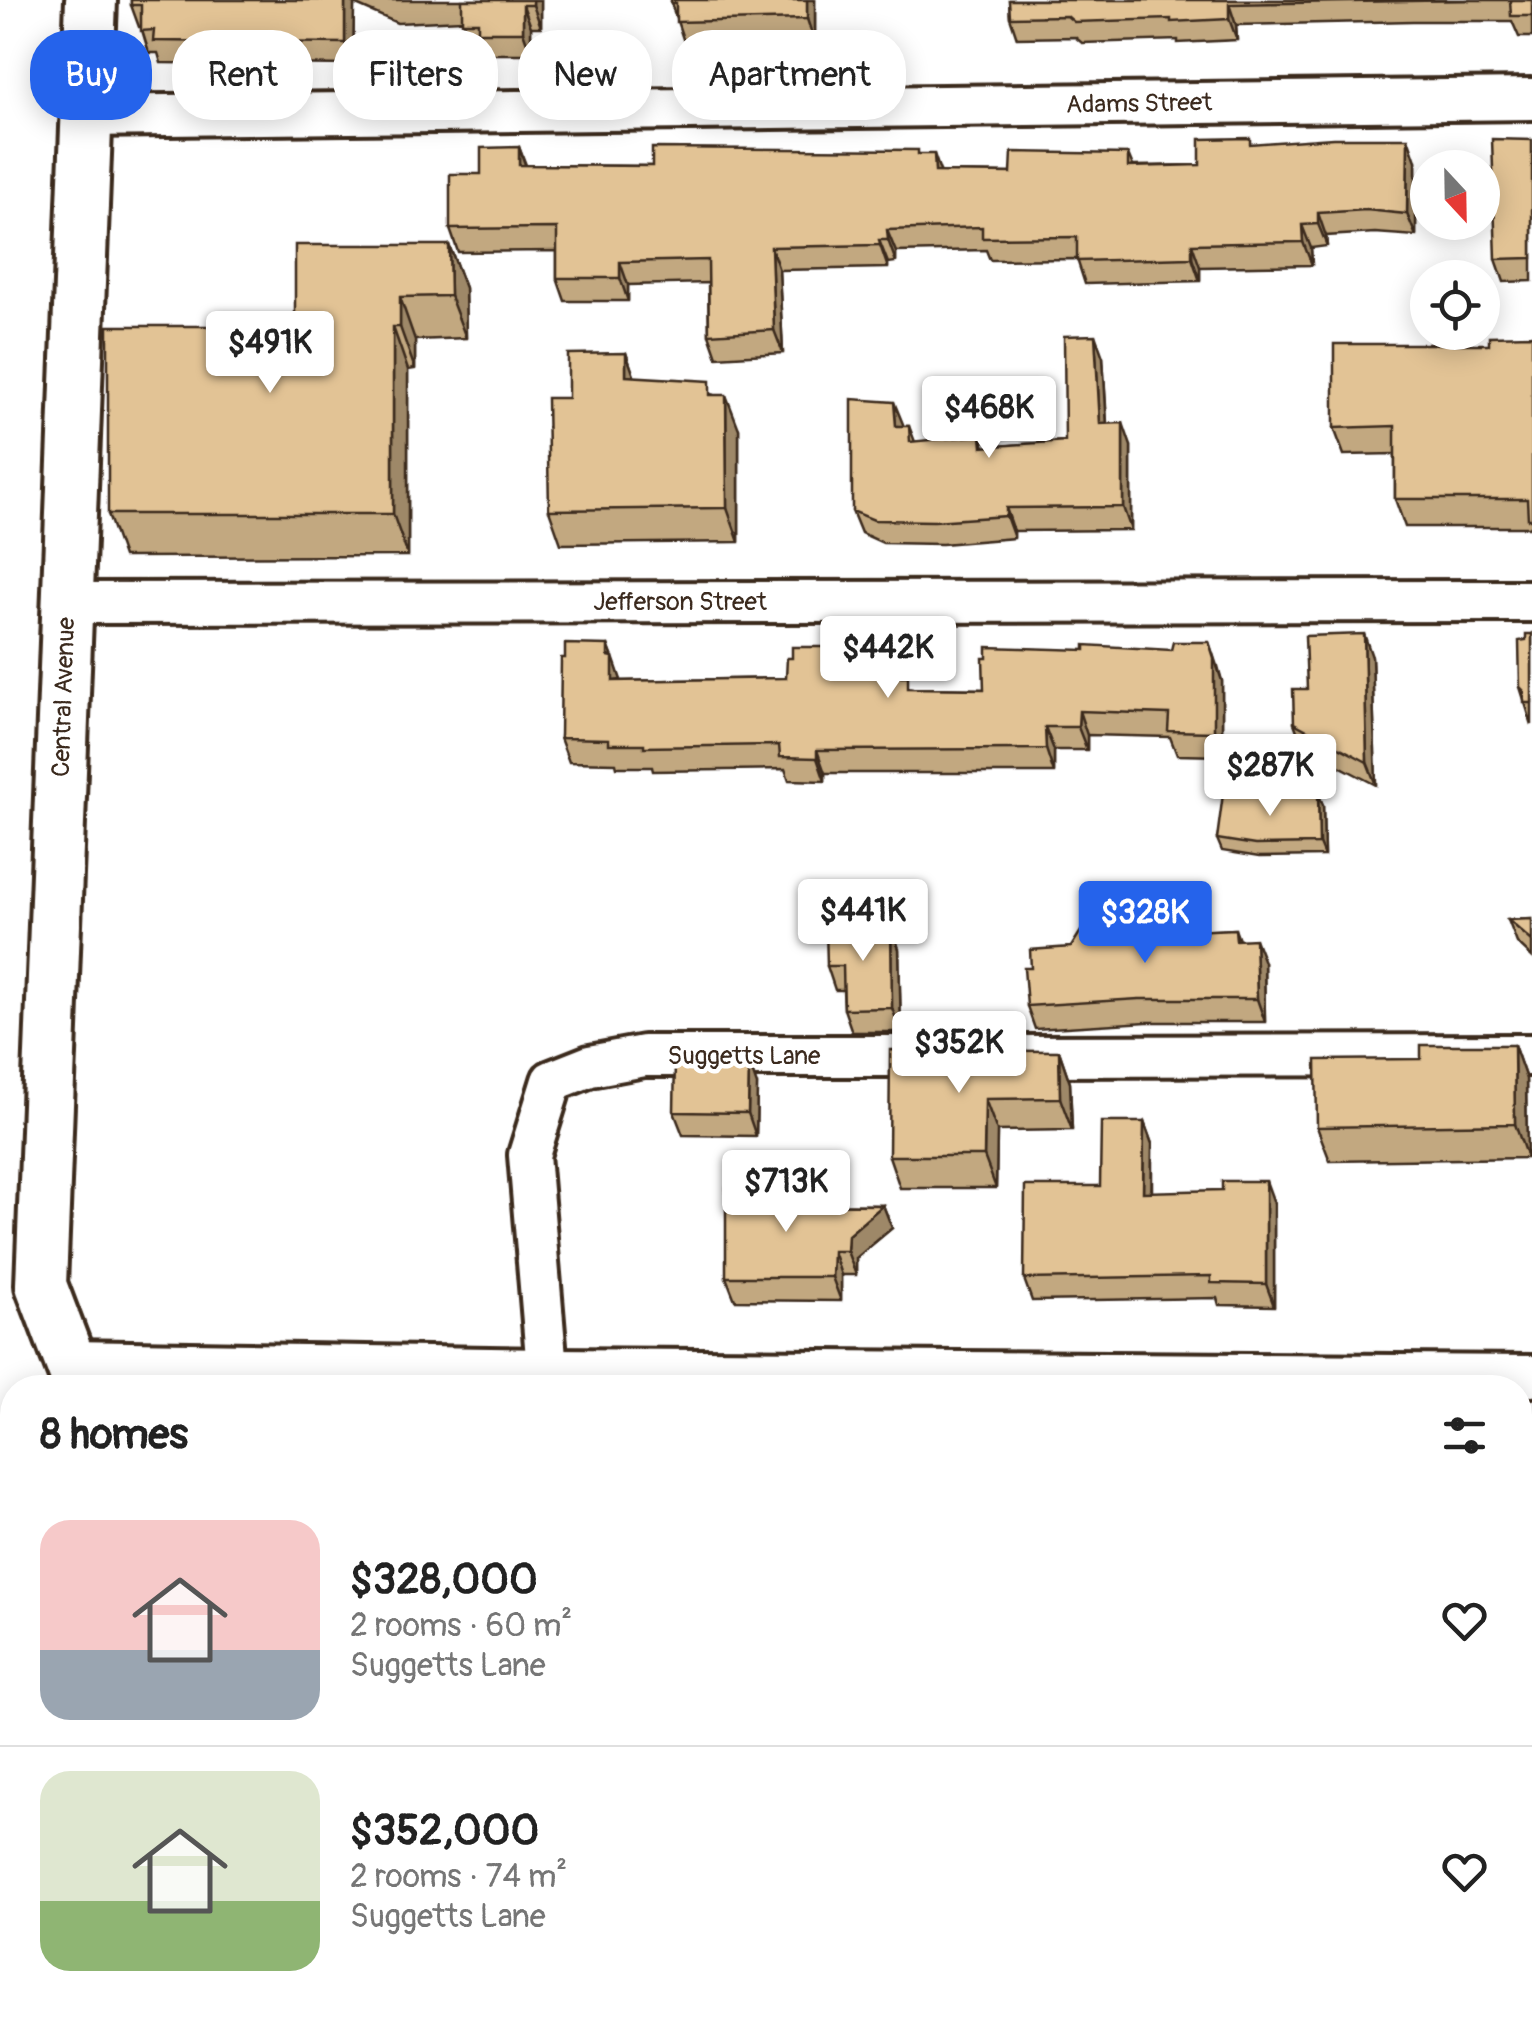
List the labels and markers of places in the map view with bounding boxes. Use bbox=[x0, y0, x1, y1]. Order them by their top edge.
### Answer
pin: $491K bbox=[200, 311, 340, 396]
pin: $468K bbox=[919, 376, 1059, 461]
pin: $442K bbox=[818, 616, 958, 701]
pin: $287K bbox=[1200, 734, 1340, 819]
pin: $441K bbox=[793, 879, 933, 964]
pin: $328K bbox=[1075, 881, 1215, 966]
pin: $352K bbox=[889, 1011, 1029, 1096]
pin: $713K bbox=[716, 1150, 856, 1235]

